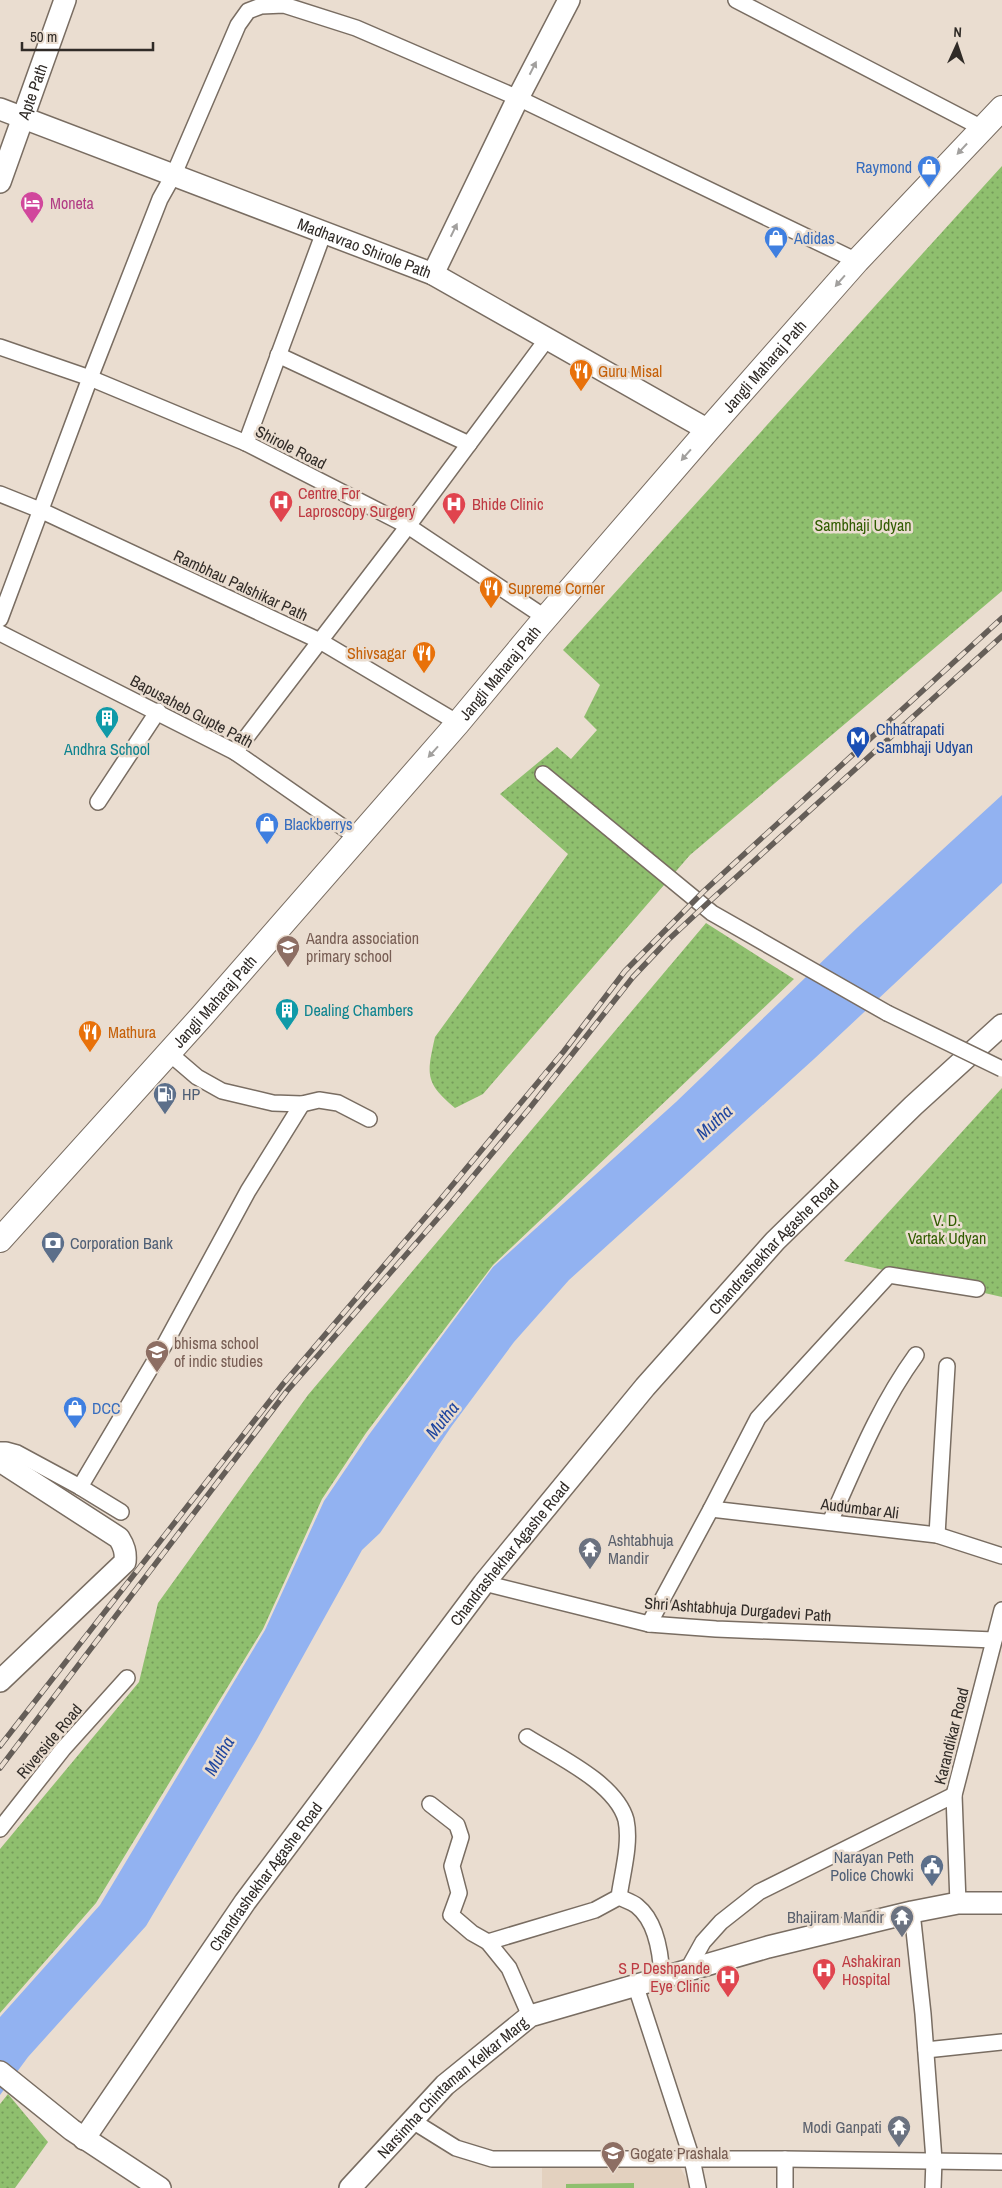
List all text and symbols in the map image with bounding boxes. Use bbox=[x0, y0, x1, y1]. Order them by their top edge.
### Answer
scale bar bbox=[22, 20, 154, 52]
north arrow bbox=[932, 20, 982, 70]
text: N bbox=[953, 23, 962, 41]
text: 50 m bbox=[30, 26, 57, 47]
street label: Apte Path bbox=[12, 61, 52, 123]
one-way arrow bbox=[529, 61, 537, 76]
one-way arrow bbox=[956, 143, 968, 155]
shop icon: Raymond bbox=[916, 154, 942, 188]
place label: Raymond bbox=[856, 156, 912, 178]
hotel icon: Moneta bbox=[19, 190, 45, 224]
place label: Moneta bbox=[50, 192, 94, 214]
street label: Madhavrao Shirole Path bbox=[294, 212, 435, 283]
one-way arrow bbox=[450, 223, 458, 237]
shop icon: Adidas bbox=[763, 225, 789, 259]
place label: Adidas bbox=[793, 227, 835, 249]
one-way arrow bbox=[834, 274, 845, 287]
street label: Jangli Maharaj Path bbox=[717, 315, 811, 417]
restaurant icon: Guru Misal bbox=[568, 358, 594, 392]
place label: Guru Misal bbox=[598, 360, 662, 382]
street label: Shirole Road bbox=[252, 420, 330, 474]
one-way arrow bbox=[680, 449, 692, 461]
place label: Centre For Laproscopy Surgery bbox=[298, 482, 416, 522]
hospital icon: Centre For Laproscopy Surgery bbox=[268, 489, 294, 523]
hospital icon: Bhide Clinic bbox=[441, 491, 467, 525]
place label: Bhide Clinic bbox=[472, 493, 544, 515]
park label: Sambhaji Udyan bbox=[815, 514, 912, 536]
street label: Rambhau Palshikar Path bbox=[170, 544, 312, 626]
restaurant icon: Supreme Corner bbox=[478, 575, 504, 609]
place label: Supreme Corner bbox=[508, 577, 606, 599]
street label: Jangli Maharaj Path bbox=[454, 621, 546, 725]
restaurant icon: Shivsagar bbox=[411, 640, 437, 674]
place label: Shivsagar bbox=[347, 642, 407, 664]
street label: Bapusaheb Gupte Path bbox=[127, 669, 257, 753]
building icon: Andhra School bbox=[94, 705, 120, 739]
place label: Chhatrapati Sambhaji Udyan bbox=[876, 718, 973, 758]
metro station icon: Chhatrapati Sambhaji Udyan bbox=[845, 725, 871, 759]
place label: Andhra School bbox=[63, 738, 150, 760]
one-way arrow bbox=[427, 746, 438, 759]
shop icon: Blackberrys bbox=[254, 811, 280, 845]
place label: Blackberrys bbox=[284, 813, 353, 835]
place label: Aandra association primary school bbox=[305, 927, 419, 967]
school or university icon: Aandra association primary school bbox=[275, 934, 301, 968]
street label: Jangli Maharaj Path bbox=[168, 950, 261, 1052]
building icon: Dealing Chambers bbox=[274, 997, 300, 1031]
place label: Dealing Chambers bbox=[304, 999, 413, 1021]
restaurant icon: Mathura bbox=[77, 1019, 103, 1053]
place label: Mathura bbox=[108, 1021, 157, 1043]
fuel station icon: HP bbox=[152, 1081, 178, 1115]
place label: HP bbox=[182, 1083, 200, 1105]
water label: Mutha bbox=[690, 1099, 738, 1145]
street label: Chandrashekhar Agashe Road bbox=[704, 1174, 843, 1319]
park label: V. D. Vartak Udyan bbox=[908, 1209, 986, 1249]
bank icon: Corporation Bank bbox=[40, 1230, 66, 1264]
place label: Corporation Bank bbox=[70, 1232, 173, 1254]
place label: bhisma school of indic studies bbox=[174, 1332, 263, 1372]
school or university icon: bhisma school of indic studies bbox=[144, 1339, 170, 1373]
shop icon: DCC bbox=[62, 1395, 88, 1429]
water label: Mutha bbox=[419, 1396, 465, 1444]
place label: DCC bbox=[92, 1397, 120, 1419]
street label: Chandrashekhar Agashe Road bbox=[445, 1477, 574, 1630]
street label: Audumbar Ali bbox=[819, 1492, 900, 1524]
place label: Ashtabhuja Mandir bbox=[607, 1529, 674, 1569]
temple icon: Ashtabhuja Mandir bbox=[577, 1536, 603, 1570]
street label: Shri Ashtabhuja Durgadevi Path bbox=[644, 1591, 832, 1627]
street label: Karandikar Road bbox=[928, 1685, 974, 1787]
street label: Riverside Road bbox=[11, 1699, 87, 1783]
water label: Mutha bbox=[198, 1732, 240, 1780]
street label: Chandrashekhar Agashe Road bbox=[204, 1798, 327, 1956]
place label: Narayan Peth Police Chowki bbox=[830, 1846, 914, 1886]
public building icon: Narayan Peth Police Chowki bbox=[919, 1853, 945, 1887]
temple icon: Bhajiram Mandir bbox=[889, 1904, 915, 1938]
place label: Bhajiram Mandir bbox=[787, 1906, 885, 1928]
place label: Ashakiran Hospital bbox=[841, 1950, 901, 1990]
place label: S P Deshpande Eye Clinic bbox=[618, 1957, 710, 1997]
hospital icon: Ashakiran Hospital bbox=[811, 1957, 837, 1991]
hospital icon: S P Deshpande Eye Clinic bbox=[715, 1964, 741, 1998]
street label: Narsimha Chintaman Kelkar Marg bbox=[372, 2011, 533, 2163]
temple icon: Modi Ganpati bbox=[886, 2114, 912, 2148]
place label: Modi Ganpati bbox=[802, 2116, 882, 2138]
school or university icon: Gogate Prashala bbox=[600, 2140, 626, 2174]
place label: Gogate Prashala bbox=[630, 2142, 729, 2164]

